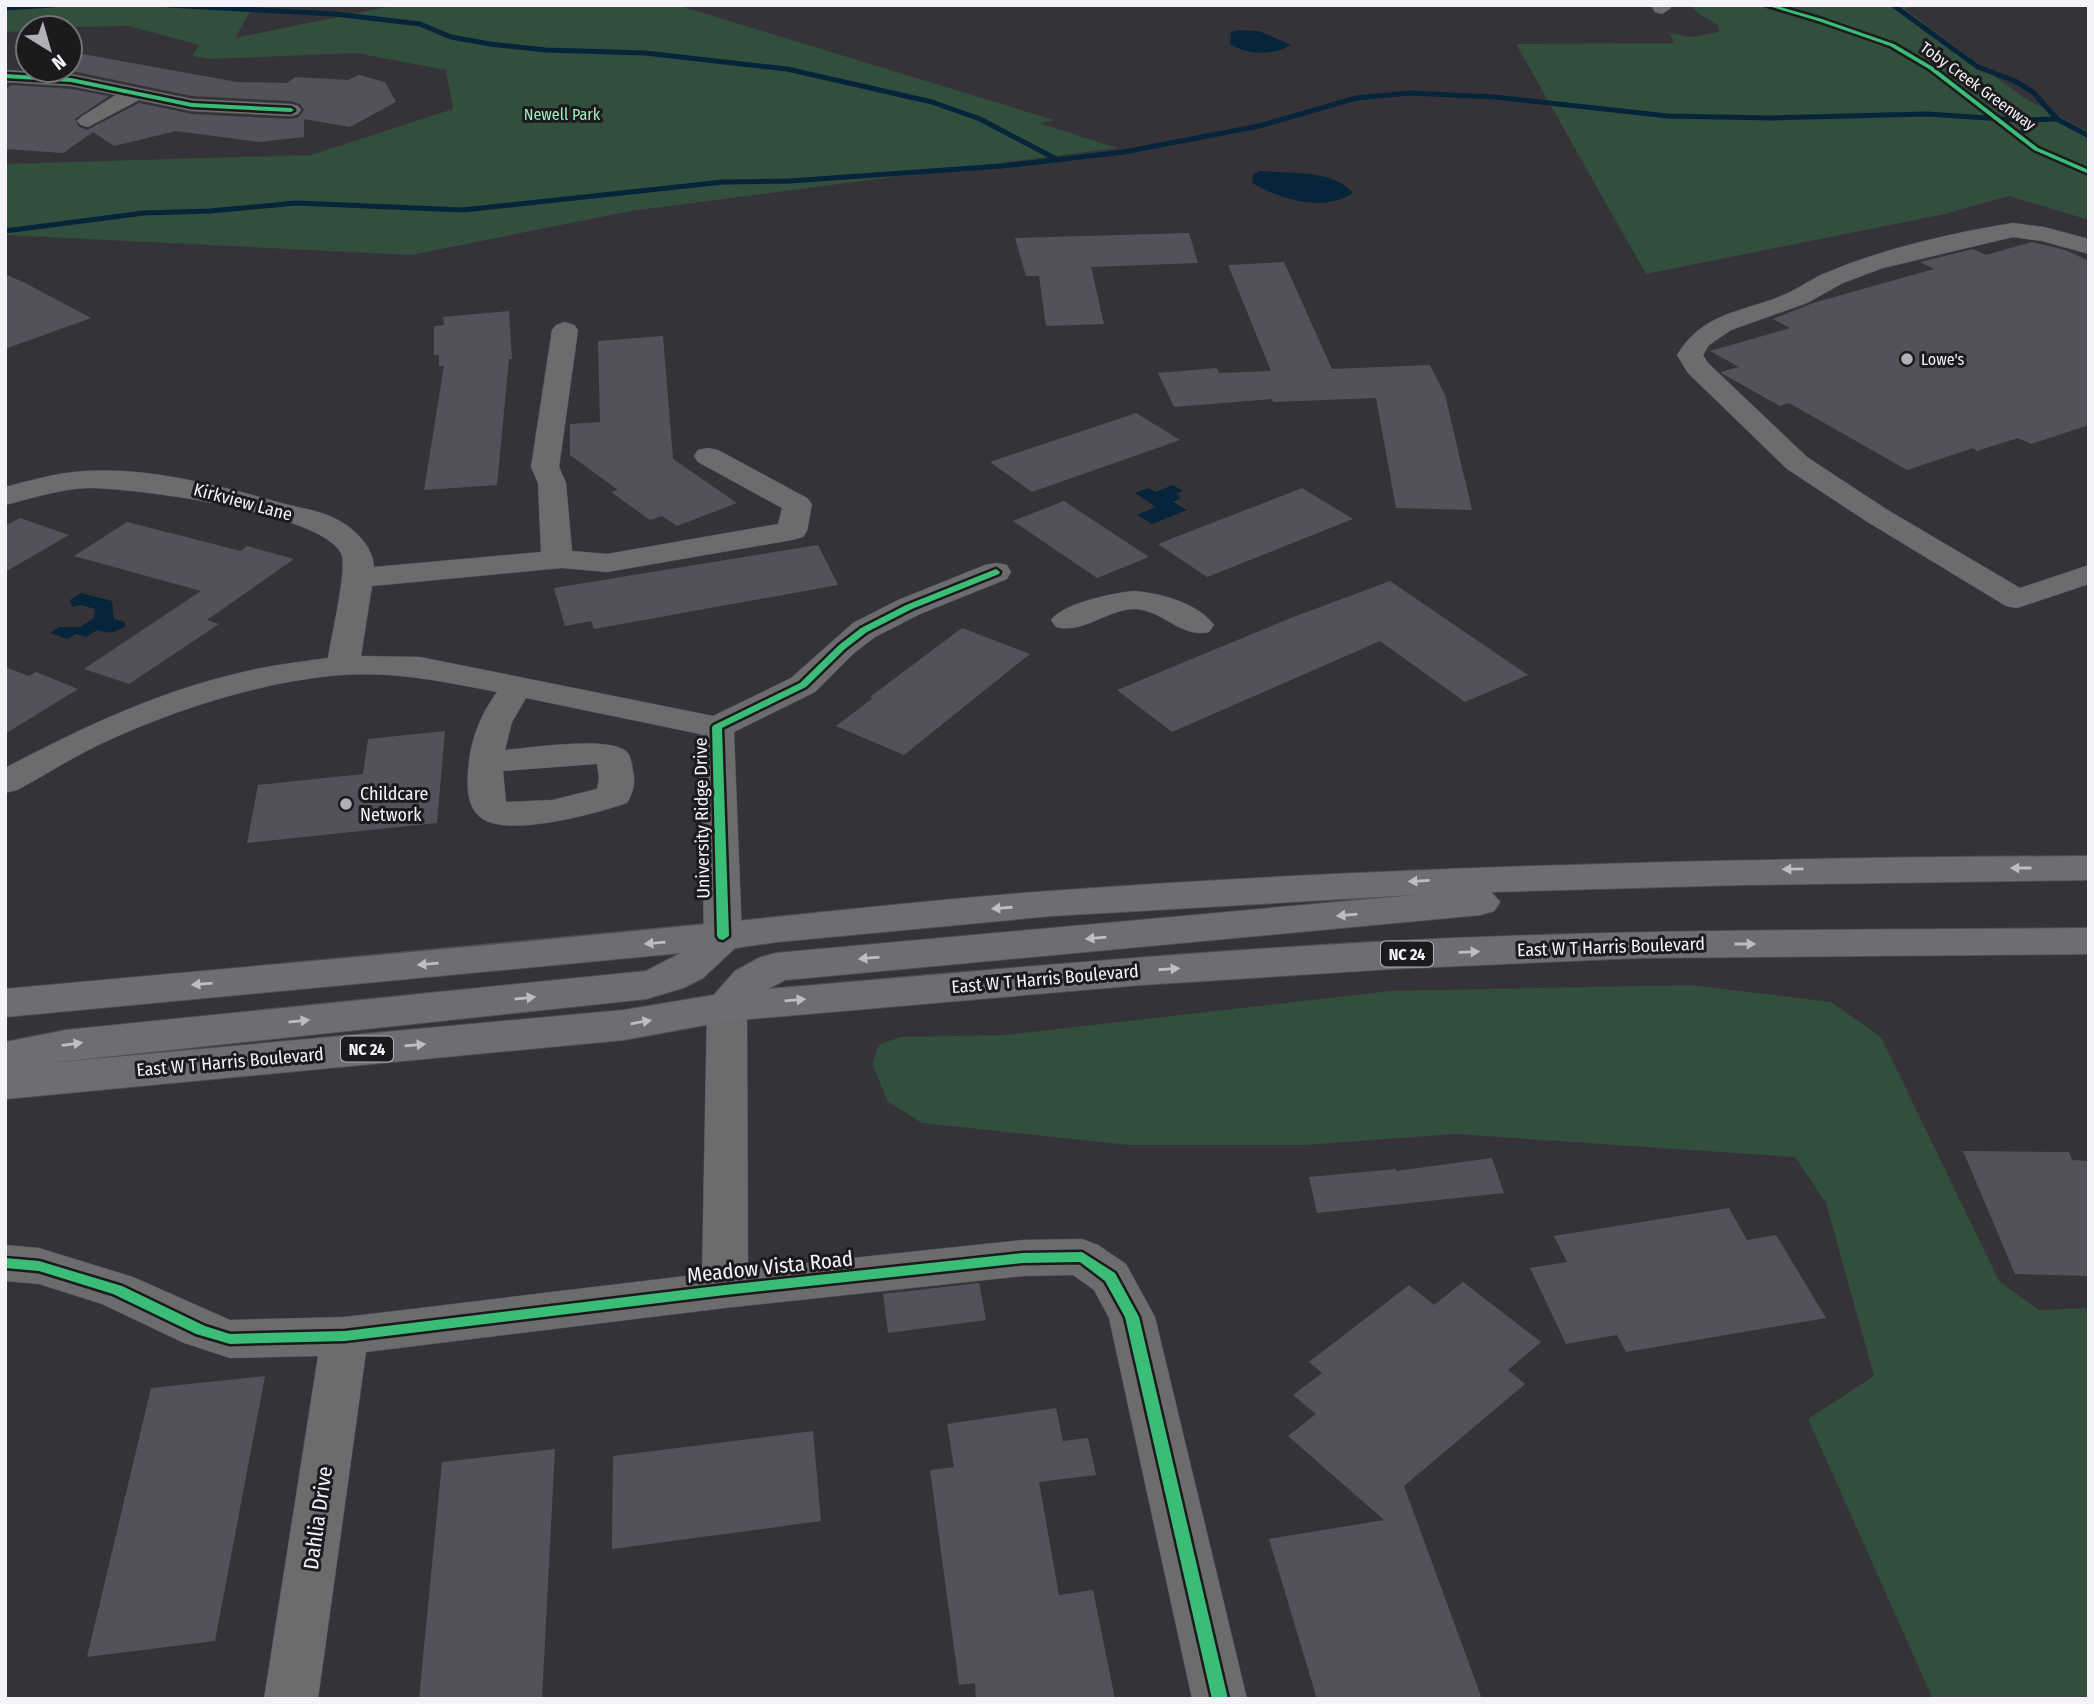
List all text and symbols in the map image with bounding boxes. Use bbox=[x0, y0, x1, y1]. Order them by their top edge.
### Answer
north arrow bbox=[14, 14, 84, 84]
street label: Toby Creek Greenway bbox=[1917, 38, 2040, 135]
text: N bbox=[47, 50, 70, 75]
park label: Newell Park bbox=[524, 105, 601, 124]
place label: Lowe's bbox=[1921, 350, 1964, 369]
marker: Lowe's bbox=[1899, 351, 1915, 367]
street label: Kirkview Lane bbox=[191, 478, 295, 526]
street label: University Ridge Drive bbox=[690, 737, 714, 899]
place label: Childcare Network bbox=[360, 783, 428, 826]
marker: Childcare Network bbox=[338, 796, 354, 812]
one-way arrow bbox=[2009, 863, 2031, 874]
one-way arrow bbox=[1782, 864, 1804, 875]
one-way arrow bbox=[1407, 875, 1429, 886]
one-way arrow bbox=[990, 903, 1012, 914]
one-way arrow bbox=[1336, 910, 1358, 921]
one-way arrow bbox=[1085, 933, 1107, 944]
street label: East W T Harris Boulevard bbox=[1517, 933, 1705, 961]
one-way arrow bbox=[644, 938, 666, 949]
one-way arrow bbox=[1735, 938, 1757, 950]
road number: NC 24 bbox=[1381, 942, 1433, 966]
one-way arrow bbox=[1458, 946, 1480, 957]
one-way arrow bbox=[858, 953, 880, 964]
one-way arrow bbox=[417, 958, 439, 969]
street label: East W T Harris Boulevard bbox=[950, 960, 1140, 998]
one-way arrow bbox=[1158, 963, 1180, 974]
one-way arrow bbox=[190, 979, 212, 990]
one-way arrow bbox=[514, 992, 536, 1003]
one-way arrow bbox=[785, 994, 807, 1005]
one-way arrow bbox=[288, 1015, 310, 1026]
one-way arrow bbox=[630, 1016, 652, 1027]
road number: NC 24 bbox=[341, 1036, 393, 1062]
one-way arrow bbox=[61, 1039, 83, 1050]
one-way arrow bbox=[404, 1039, 426, 1050]
street label: East W T Harris Boulevard bbox=[135, 1043, 325, 1081]
street label: Meadow Vista Road bbox=[686, 1245, 854, 1289]
street label: Dahlia Drive bbox=[298, 1465, 338, 1571]

